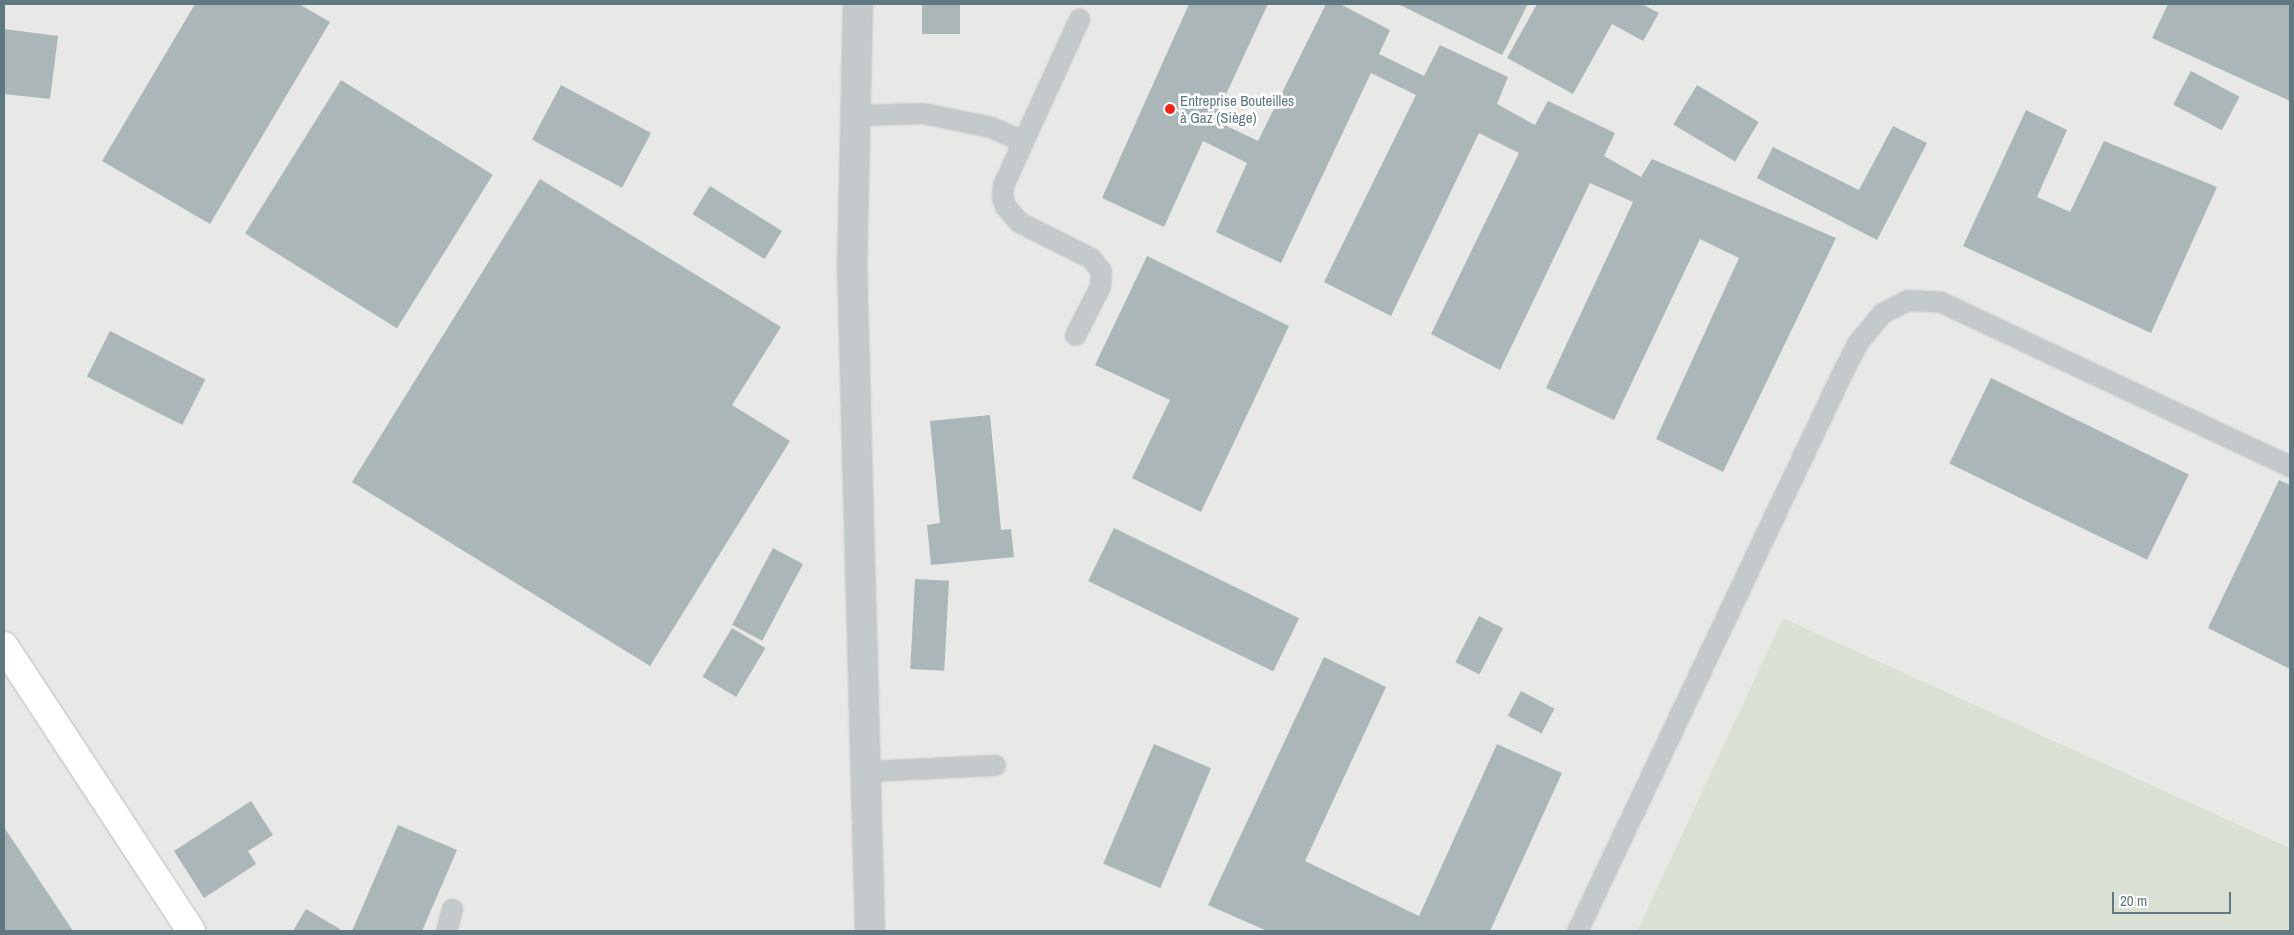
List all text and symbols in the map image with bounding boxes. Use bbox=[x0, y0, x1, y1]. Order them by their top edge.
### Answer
place label: Entreprise Bouteilles à Gaz (Siège) bbox=[1180, 91, 1294, 126]
marker: Entreprise Bouteilles à Gaz (Siège) bbox=[1164, 103, 1176, 115]
scale bar bbox=[2114, 882, 2233, 914]
text: 20 m bbox=[2120, 890, 2147, 911]

